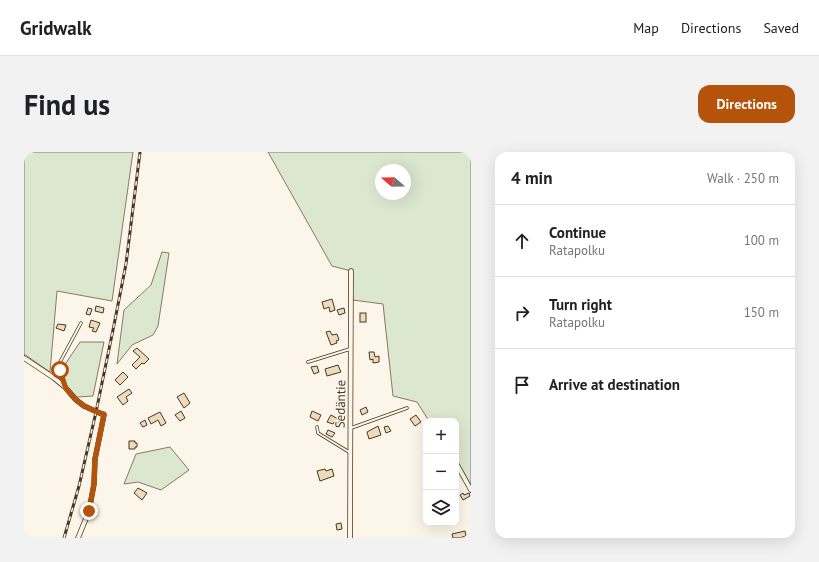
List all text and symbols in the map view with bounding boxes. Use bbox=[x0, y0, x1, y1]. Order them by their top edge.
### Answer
text: Gridwalk bbox=[20, 16, 92, 40]
text: Map bbox=[633, 19, 659, 37]
text: Directions bbox=[681, 19, 741, 37]
text: Saved bbox=[763, 19, 799, 37]
button: Directions bbox=[698, 85, 795, 123]
text: Find us bbox=[24, 86, 110, 123]
north arrow bbox=[375, 164, 411, 200]
text: 4 min bbox=[511, 167, 552, 189]
text: Walk · 250 m bbox=[707, 170, 779, 187]
text: Continue bbox=[549, 223, 606, 242]
icon: ahead bbox=[511, 230, 533, 252]
text: 100 m bbox=[744, 232, 779, 249]
text: Ratapolku bbox=[549, 242, 605, 259]
text: Turn right bbox=[549, 295, 612, 314]
icon: right bbox=[511, 302, 533, 324]
text: 150 m bbox=[744, 304, 779, 321]
text: Ratapolku bbox=[549, 314, 605, 331]
route start bbox=[51, 361, 69, 379]
icon: arrive bbox=[511, 374, 533, 396]
text: Arrive at destination bbox=[549, 375, 680, 394]
street label: Sedäntie bbox=[332, 380, 349, 428]
map controls bbox=[423, 418, 459, 526]
button: + bbox=[423, 418, 459, 454]
button: − bbox=[423, 454, 459, 490]
button: layers bbox=[423, 490, 459, 526]
route end bbox=[80, 502, 98, 520]

